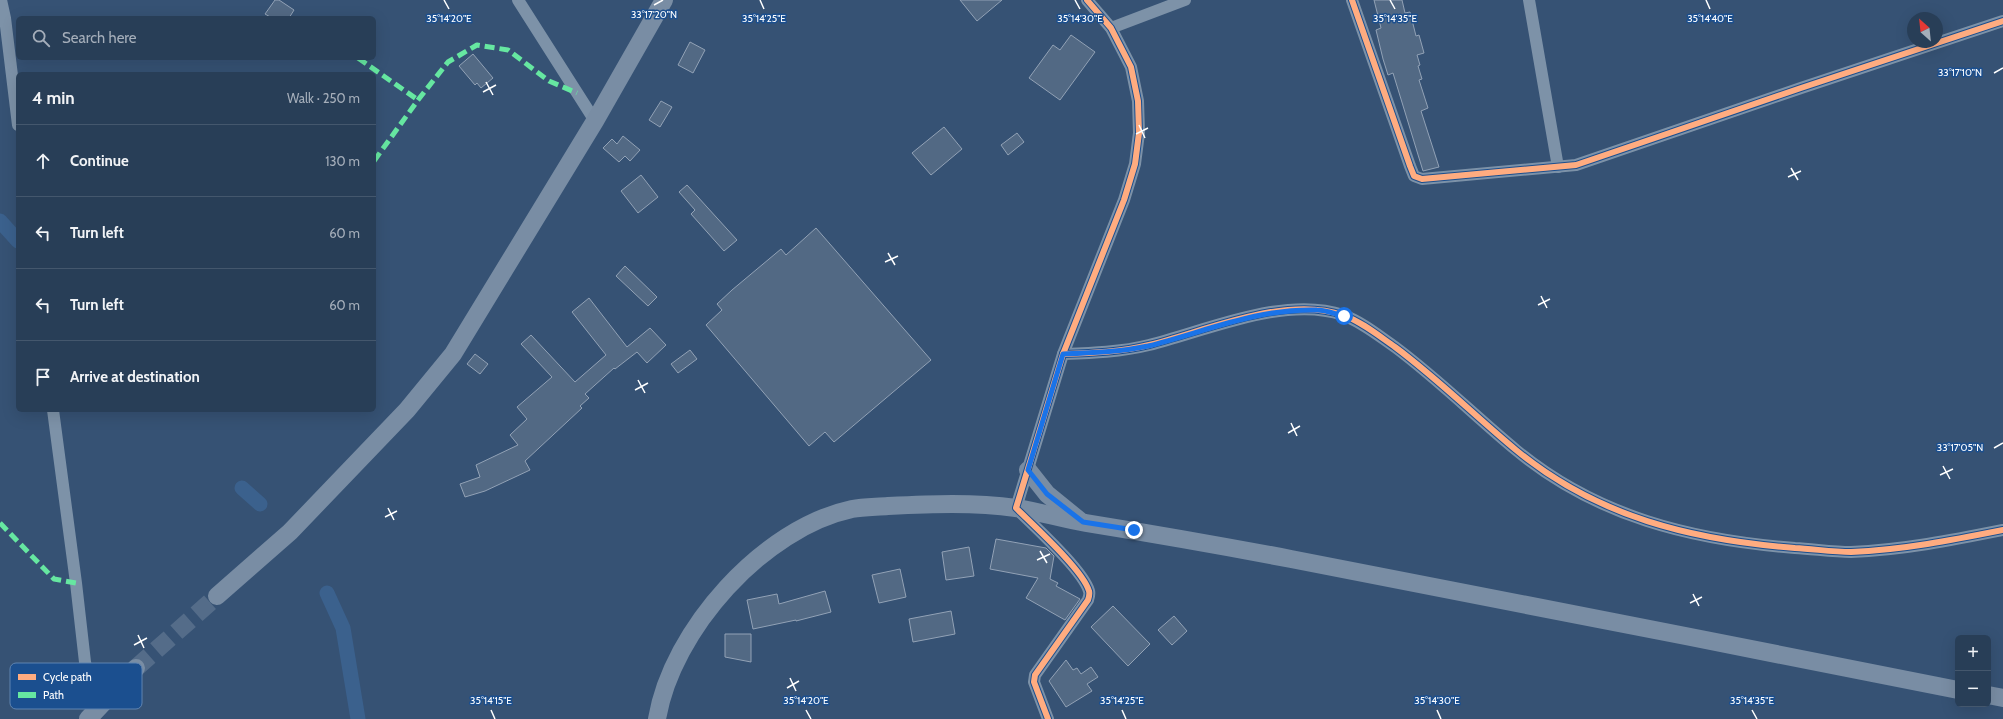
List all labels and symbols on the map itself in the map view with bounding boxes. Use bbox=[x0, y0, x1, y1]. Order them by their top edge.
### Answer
text: 33°17'20"N bbox=[631, 8, 677, 21]
text: 35°14'20"E bbox=[426, 12, 472, 25]
text: 35°14'25"E bbox=[742, 12, 786, 25]
text: 35°14'30"E bbox=[1057, 12, 1103, 25]
text: 35°14'35"E bbox=[1373, 12, 1417, 25]
text: 35°14'40"E bbox=[1687, 12, 1733, 25]
north arrow bbox=[1907, 12, 1943, 48]
text: 33°17'10"N bbox=[1938, 66, 1982, 79]
route start bbox=[1335, 307, 1353, 325]
text: 33°17'05"N bbox=[1937, 441, 1983, 454]
route end bbox=[1125, 521, 1143, 539]
legend bbox=[10, 663, 142, 709]
text: Cycle path bbox=[43, 670, 92, 684]
text: Path bbox=[43, 688, 64, 702]
text: 35°14'15"E bbox=[470, 694, 512, 707]
text: 35°14'20"E bbox=[783, 694, 829, 707]
text: 35°14'25"E bbox=[1100, 694, 1144, 707]
text: 35°14'30"E bbox=[1414, 694, 1460, 707]
text: 35°14'35"E bbox=[1730, 694, 1774, 707]

